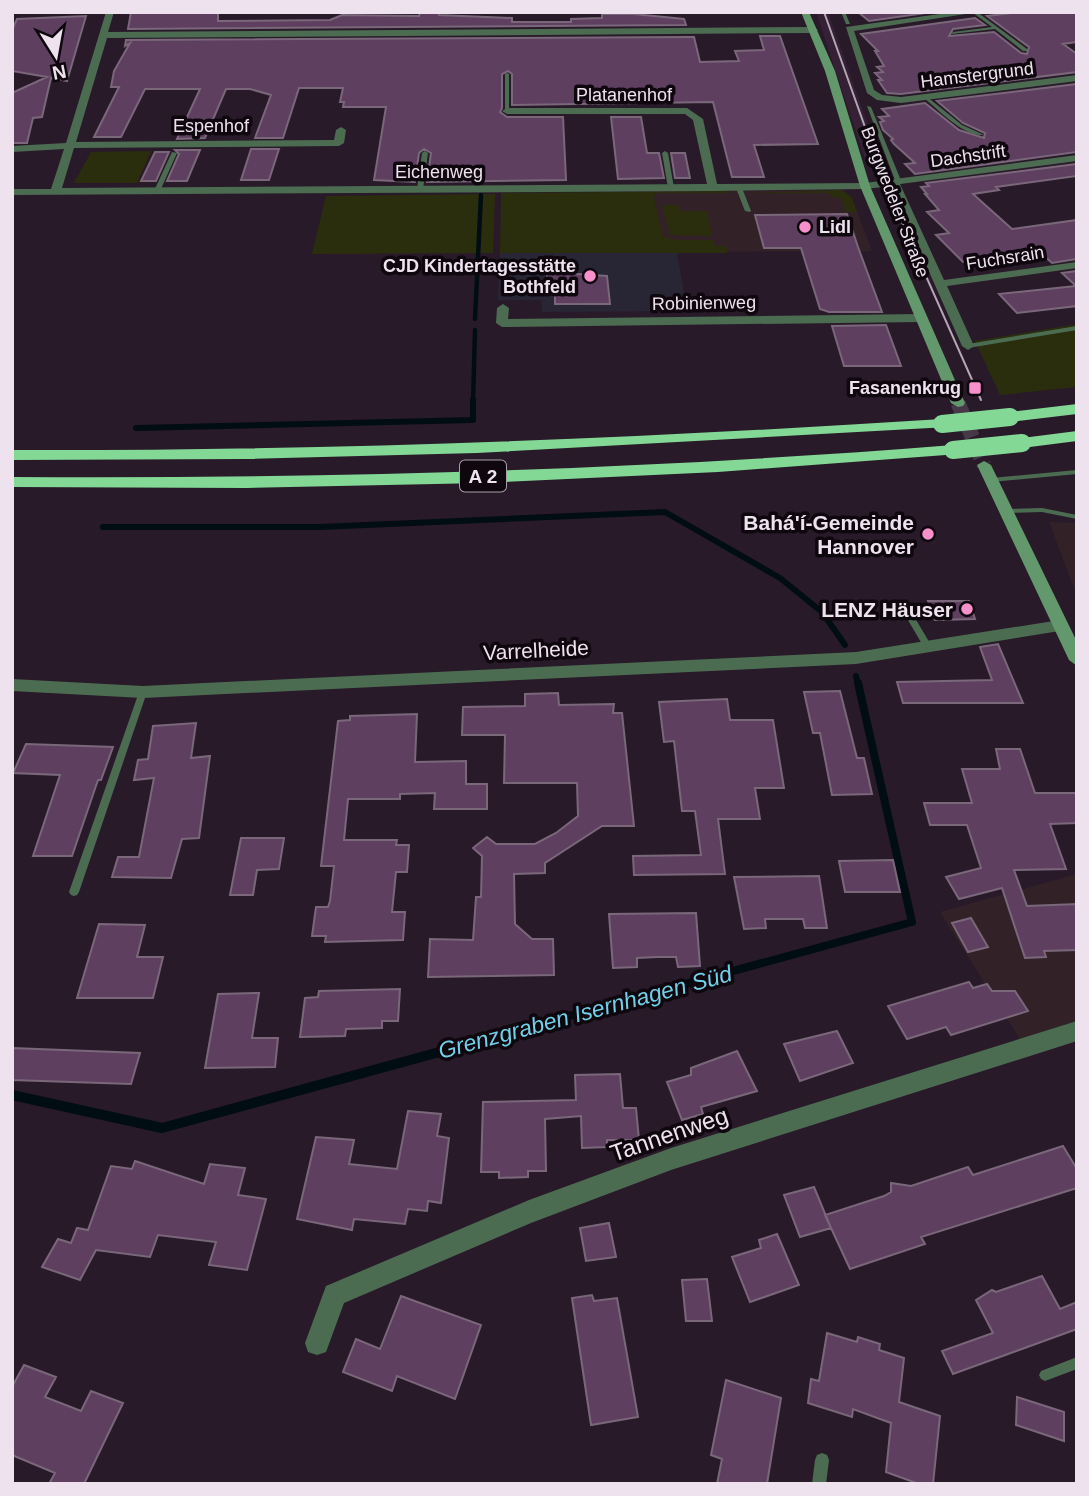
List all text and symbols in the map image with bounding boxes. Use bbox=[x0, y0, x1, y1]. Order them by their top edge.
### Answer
north arrow bbox=[21, 21, 91, 91]
street label: Hamstergrund bbox=[919, 58, 1035, 92]
text: N bbox=[50, 61, 68, 84]
street label: Platanenhof bbox=[576, 85, 673, 105]
street label: Espenhof bbox=[173, 116, 250, 136]
street label: Burgwedeler Straße bbox=[857, 124, 933, 280]
street label: Dachstrift bbox=[929, 141, 1007, 171]
street label: Eichenweg bbox=[395, 162, 483, 182]
place label: Lidl bbox=[819, 217, 851, 237]
marker: Lidl bbox=[797, 219, 813, 235]
street label: Fuchsrain bbox=[964, 242, 1046, 274]
place label: CJD Kindertagesstätte Bothfeld bbox=[383, 256, 576, 297]
marker: CJD Kindertagesstätte Bothfeld bbox=[582, 268, 598, 284]
street label: Robinienweg bbox=[652, 292, 756, 314]
place label: Fasanenkrug bbox=[849, 378, 961, 398]
marker: Fasanenkrug bbox=[967, 380, 983, 396]
road number: A 2 bbox=[460, 461, 506, 491]
place label: Bahá'í-Gemeinde Hannover bbox=[743, 511, 914, 558]
marker: Bahá'í-Gemeinde Hannover bbox=[920, 526, 936, 542]
place label: LENZ Häuser bbox=[821, 598, 953, 621]
marker: LENZ Häuser bbox=[959, 601, 975, 617]
street label: Varrelheide bbox=[483, 636, 589, 664]
water label: Grenzgraben Isernhagen Süd bbox=[435, 960, 736, 1064]
street label: Tannenweg bbox=[607, 1101, 731, 1167]

